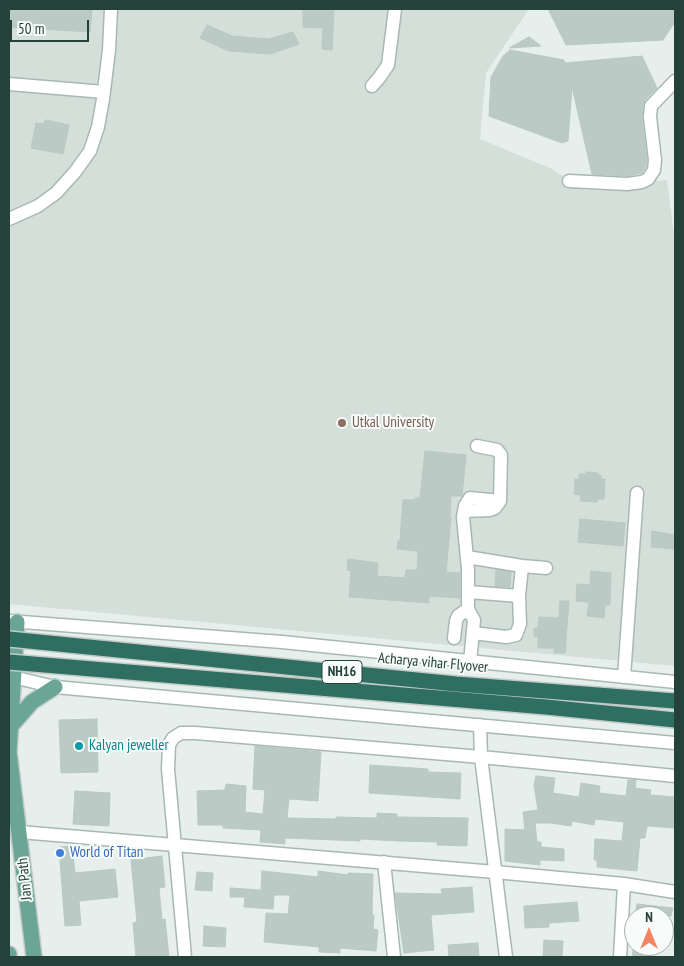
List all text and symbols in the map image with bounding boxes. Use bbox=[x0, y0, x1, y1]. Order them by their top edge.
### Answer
scale bar bbox=[12, 10, 91, 42]
text: 50 m bbox=[18, 19, 44, 38]
place label: Utkal University bbox=[352, 414, 434, 432]
marker: Utkal University bbox=[336, 417, 348, 429]
street label: Acharya vihar Flyover bbox=[377, 649, 489, 677]
road number: NH16 bbox=[322, 660, 362, 684]
place label: Kalyan jeweller bbox=[89, 737, 168, 755]
marker: Kalyan jeweller bbox=[73, 740, 85, 752]
place label: World of Titan bbox=[70, 844, 143, 862]
marker: World of Titan bbox=[54, 847, 66, 859]
street label: Jan Path bbox=[14, 857, 36, 901]
north arrow bbox=[624, 906, 674, 956]
text: N bbox=[645, 908, 653, 926]

